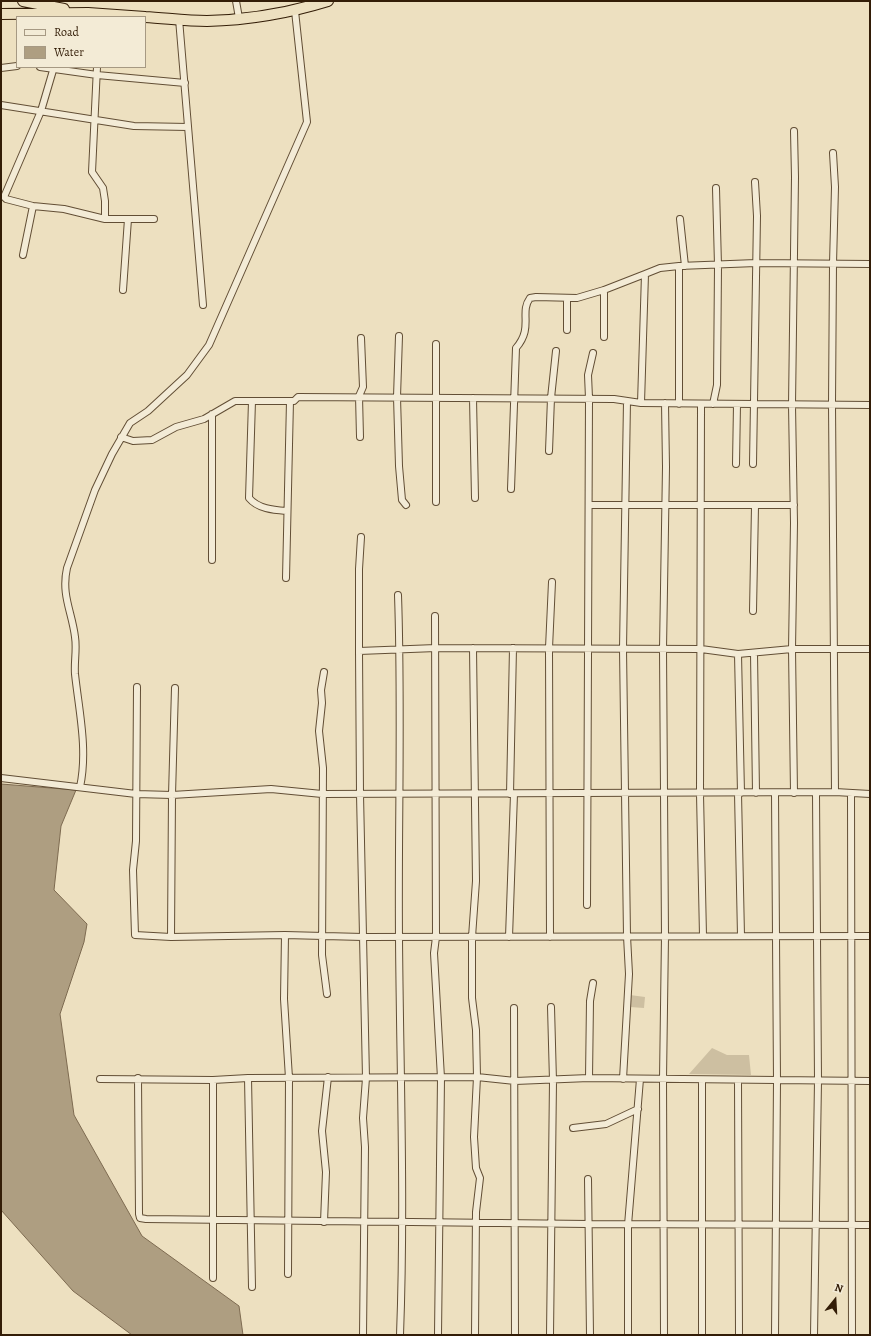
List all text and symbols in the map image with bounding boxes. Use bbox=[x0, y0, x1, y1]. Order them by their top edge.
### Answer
legend bbox=[16, 16, 146, 68]
text: Road bbox=[54, 24, 79, 40]
text: Water bbox=[54, 44, 84, 60]
north arrow bbox=[815, 1280, 855, 1320]
text: N bbox=[833, 1280, 845, 1296]

